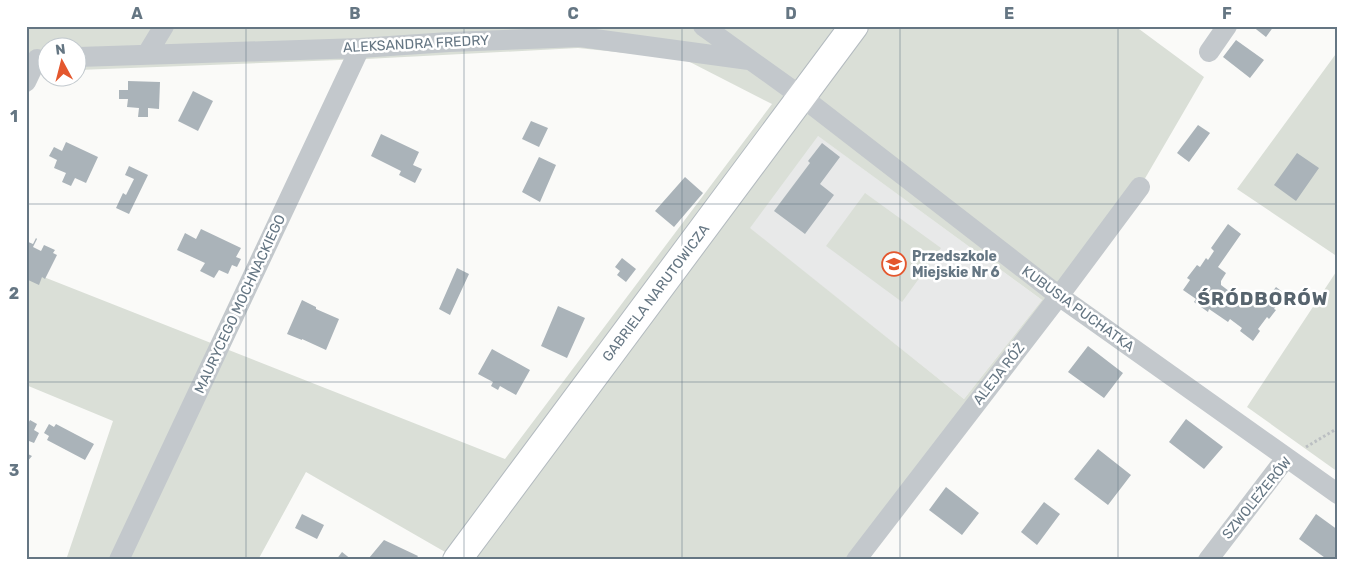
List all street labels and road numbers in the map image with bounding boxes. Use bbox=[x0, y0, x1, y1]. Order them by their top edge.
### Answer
street label: ALEKSANDRA FREDRY bbox=[343, 32, 489, 56]
street label: MAURYCEGO MOCHNACKIEGO bbox=[191, 212, 289, 396]
street label: GABRIELA NARUTOWICZA bbox=[599, 221, 714, 365]
street label: KUBUSIA PUCHATKA bbox=[1019, 263, 1138, 356]
street label: ALEJA RÓŻ bbox=[969, 339, 1028, 408]
street label: SZWOLEŻERÓW bbox=[1218, 453, 1295, 542]

